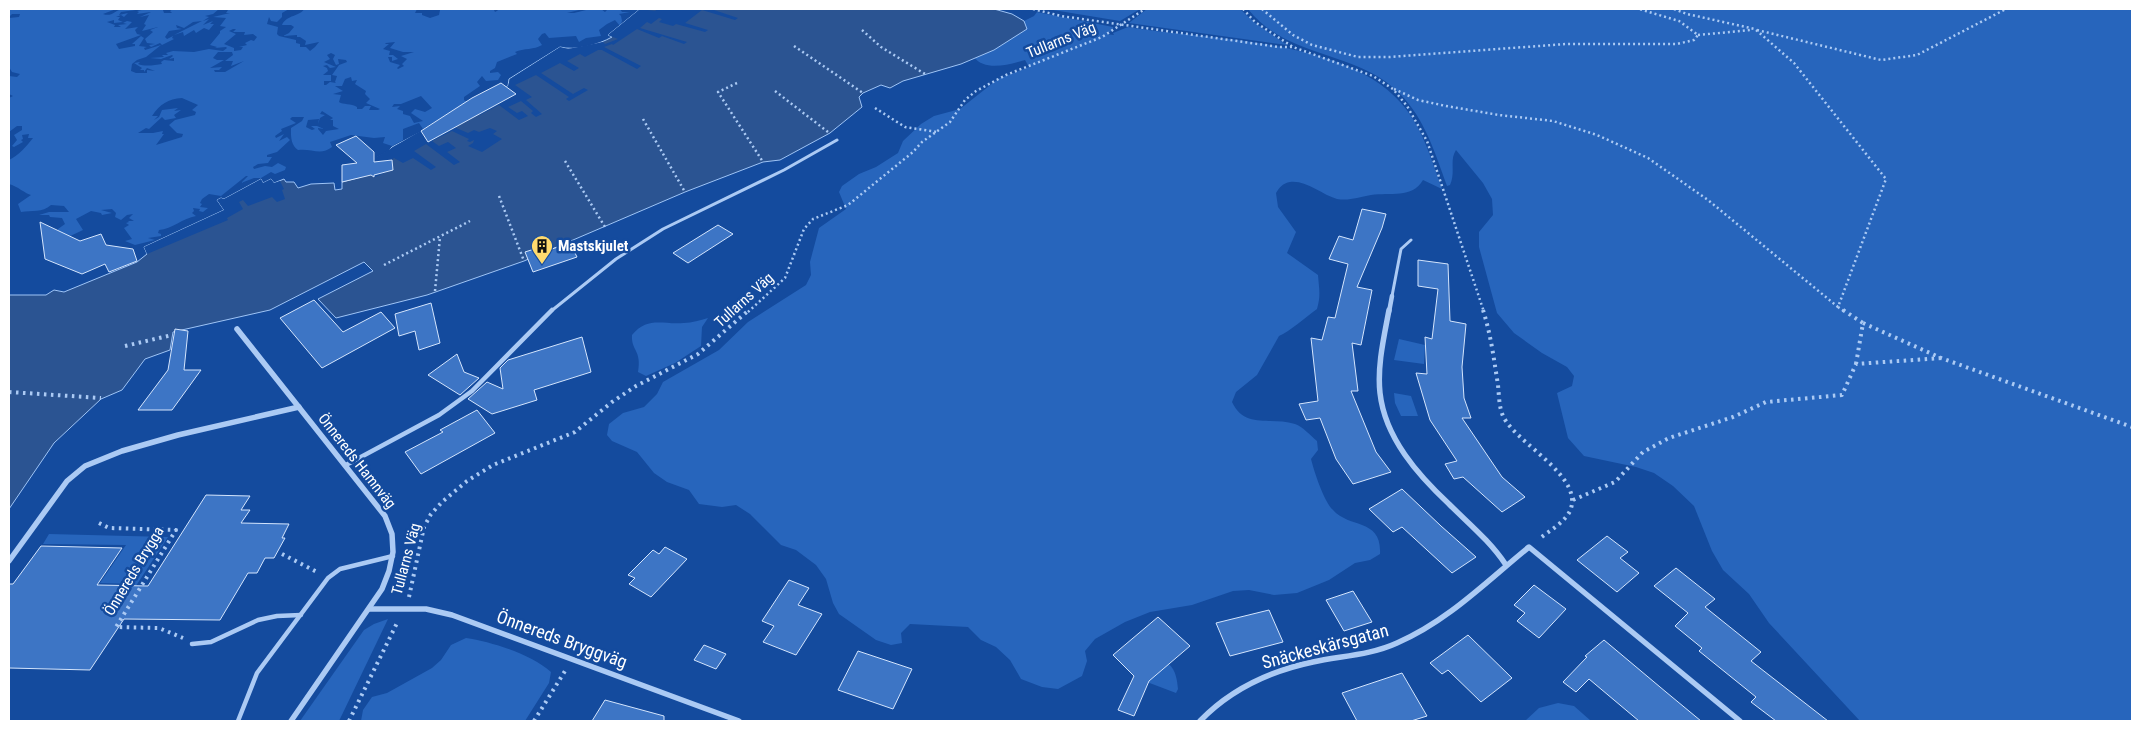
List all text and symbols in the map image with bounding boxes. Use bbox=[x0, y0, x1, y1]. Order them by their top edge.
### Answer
street label: Tullarns Väg bbox=[1024, 18, 1098, 62]
building icon: Mastskjulet bbox=[530, 234, 554, 265]
place label: Mastskjulet bbox=[558, 237, 629, 255]
street label: Tullarns Väg bbox=[711, 269, 777, 331]
street label: Önnereds Hamnväg bbox=[314, 410, 400, 512]
street label: Tullarns Väg bbox=[388, 521, 424, 597]
street label: Önnereds Brygga bbox=[100, 523, 168, 619]
street label: Önnereds Bryggväg bbox=[494, 606, 630, 672]
street label: Snäckeskärsgatan bbox=[1259, 619, 1391, 673]

